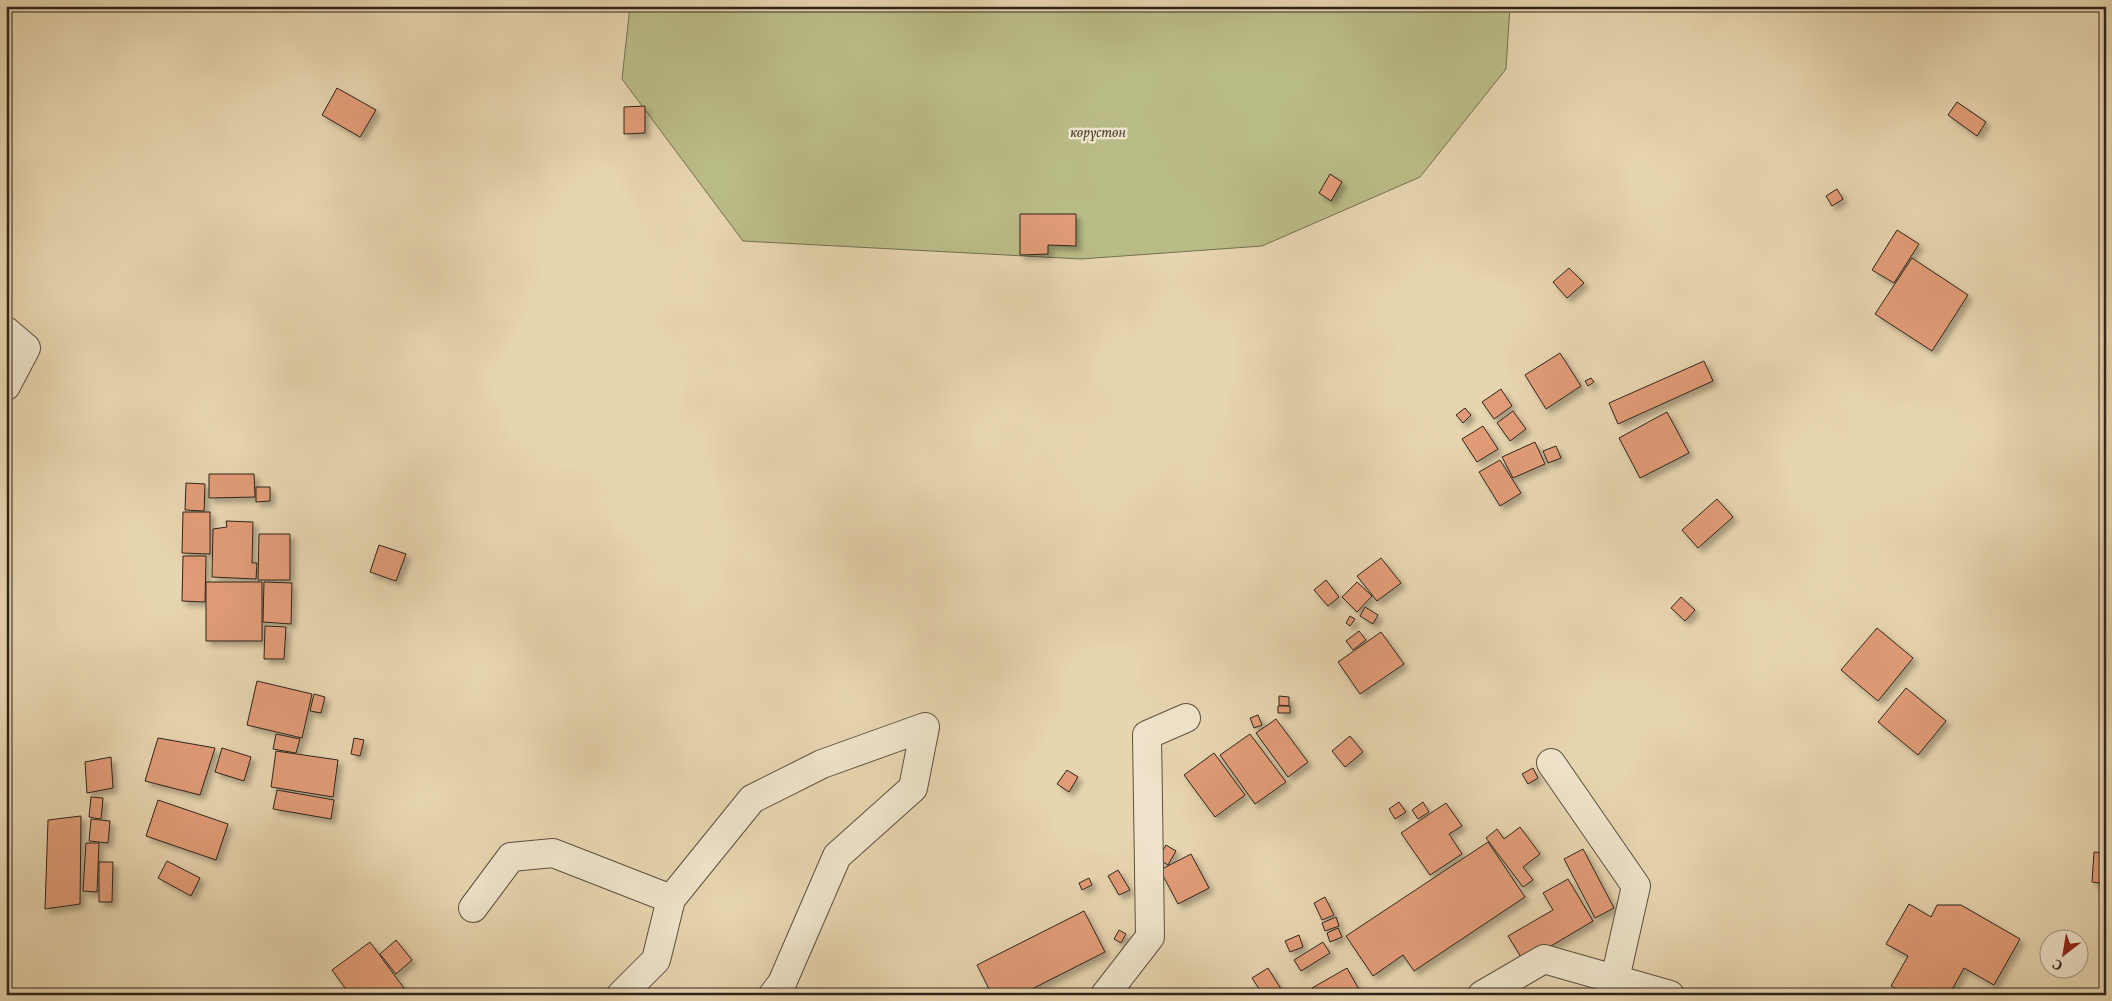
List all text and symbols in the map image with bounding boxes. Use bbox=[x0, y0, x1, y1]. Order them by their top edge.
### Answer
park label: көрүстөн bbox=[1070, 124, 1126, 143]
north arrow bbox=[2040, 928, 2090, 978]
text: С bbox=[2049, 953, 2067, 974]

